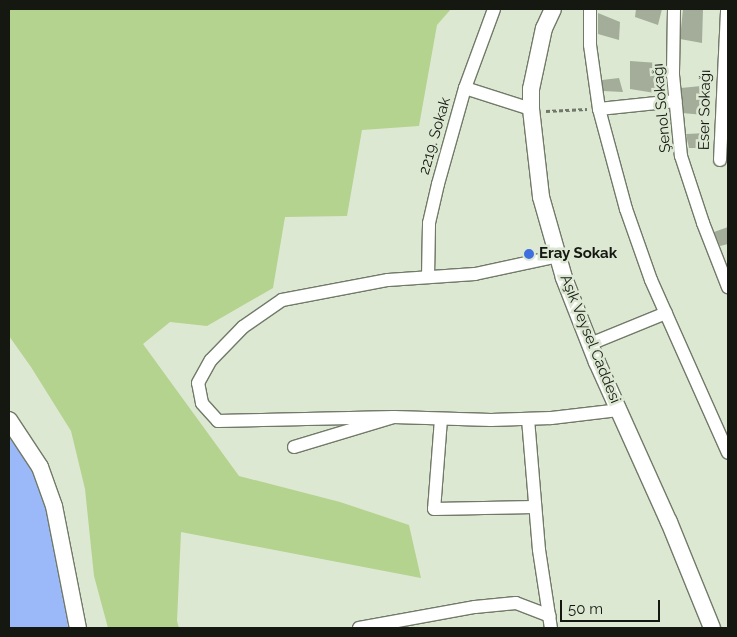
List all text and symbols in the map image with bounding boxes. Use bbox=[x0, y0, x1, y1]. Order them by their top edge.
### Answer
street label: Şenol Sokağı bbox=[649, 62, 675, 154]
street label: Eser Sokağı bbox=[695, 69, 715, 151]
street label: 2219. Sokak bbox=[415, 95, 455, 177]
place label: Eray Sokak bbox=[539, 245, 617, 263]
marker: Eray Sokak bbox=[523, 248, 535, 260]
street label: Aşık Veysel Caddesi bbox=[556, 271, 624, 407]
scale bar bbox=[562, 590, 662, 622]
text: 50 m bbox=[568, 600, 603, 618]

